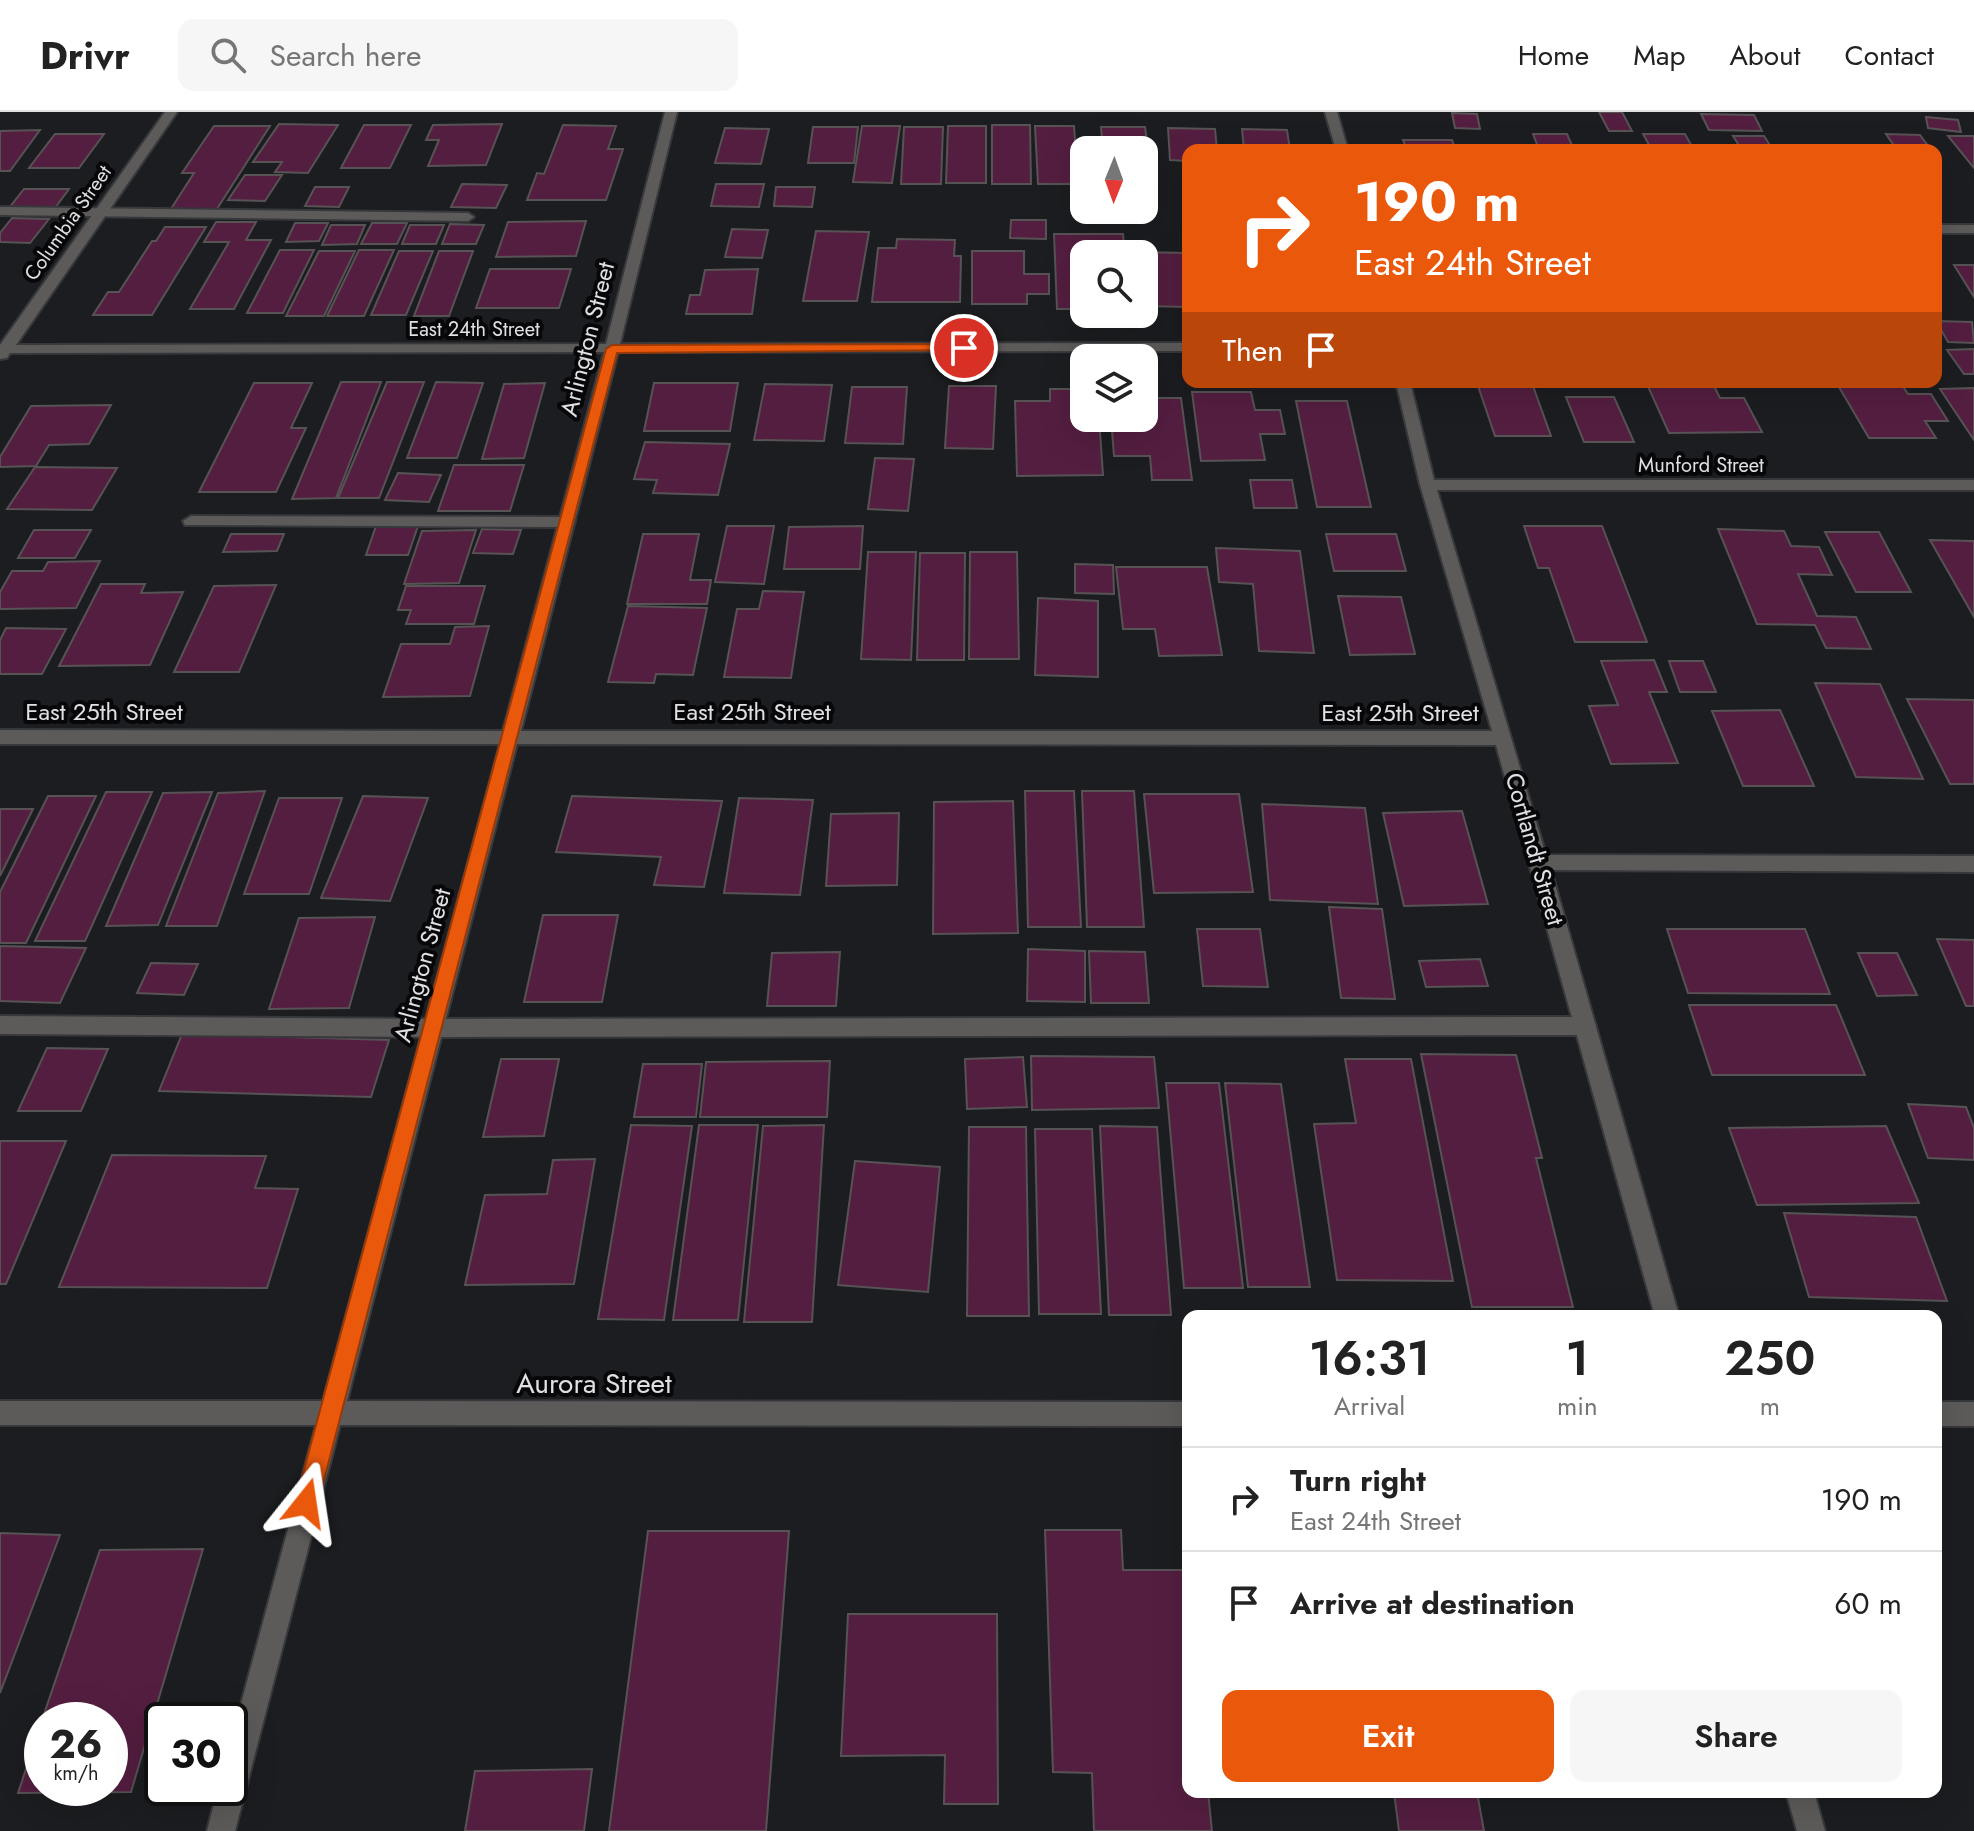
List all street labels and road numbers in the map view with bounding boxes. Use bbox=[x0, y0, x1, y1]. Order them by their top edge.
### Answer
street label: Columbia Street bbox=[17, 159, 119, 287]
street label: Arlington Street bbox=[551, 258, 623, 420]
street label: East 24th Street bbox=[408, 315, 540, 344]
street label: Munford Street bbox=[1638, 451, 1764, 480]
street label: East 25th Street bbox=[25, 694, 183, 729]
street label: East 25th Street bbox=[673, 694, 831, 729]
street label: East 25th Street bbox=[1321, 695, 1479, 730]
street label: Cortlandt Street bbox=[1497, 769, 1574, 930]
street label: Arlington Street bbox=[385, 884, 459, 1046]
street label: Aurora Street bbox=[516, 1363, 672, 1404]

